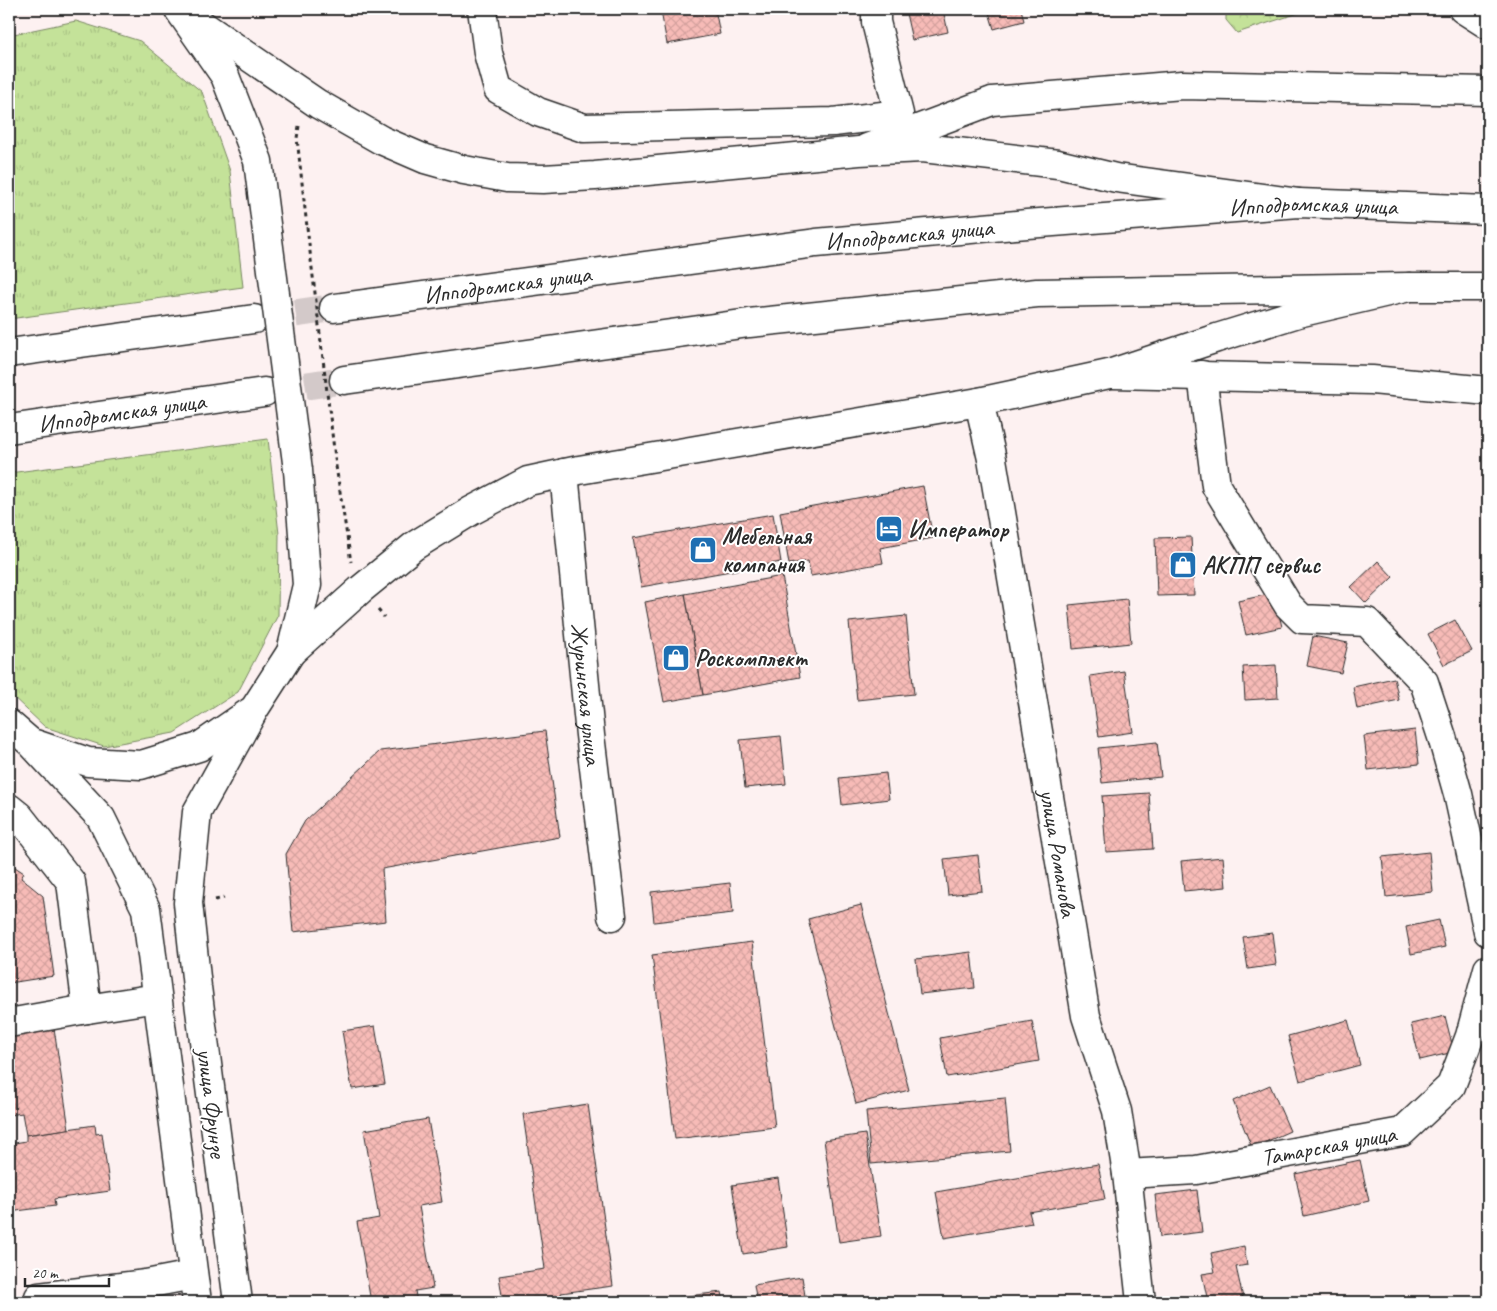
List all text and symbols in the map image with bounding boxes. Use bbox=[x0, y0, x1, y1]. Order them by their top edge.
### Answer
street label: Ипподромская улица bbox=[1228, 188, 1399, 223]
street label: Ипподромская улица bbox=[824, 212, 996, 257]
street label: Ипподромская улица bbox=[422, 258, 594, 311]
street label: Ипподромская улица bbox=[36, 385, 209, 440]
hotel icon: Император bbox=[874, 514, 904, 544]
place label: Император bbox=[908, 514, 1010, 544]
place label: Мебельная компания bbox=[722, 521, 813, 579]
shop icon: Мебельная компания bbox=[688, 535, 718, 565]
shop icon: АКПП сервис bbox=[1168, 550, 1198, 580]
place label: АКПП сервис bbox=[1202, 550, 1321, 580]
street label: Журинская улица bbox=[564, 621, 609, 768]
shop icon: Роскомплект bbox=[661, 643, 691, 673]
place label: Роскомплект bbox=[695, 643, 809, 673]
street label: улица Романова bbox=[1033, 785, 1084, 921]
street label: улица Фрунзе bbox=[190, 1045, 234, 1162]
street label: Татарская улица bbox=[1259, 1118, 1400, 1173]
scale bar bbox=[25, 1256, 109, 1288]
text: 20 m bbox=[32, 1264, 59, 1283]

